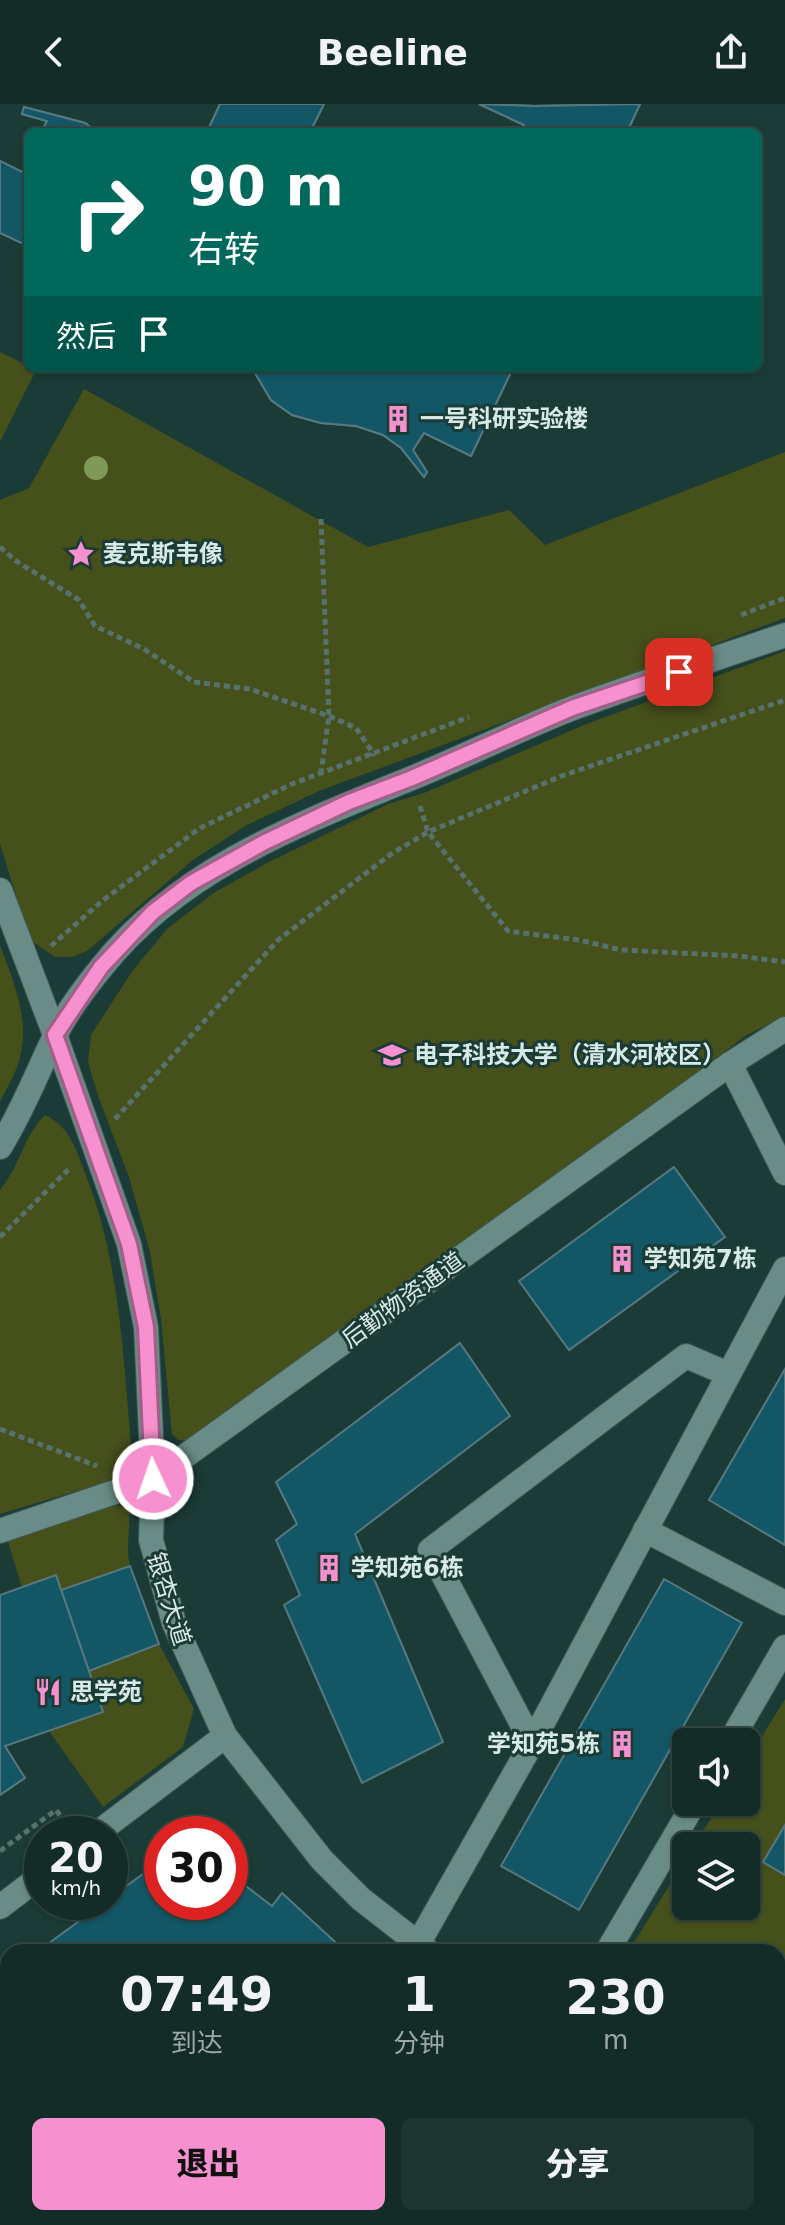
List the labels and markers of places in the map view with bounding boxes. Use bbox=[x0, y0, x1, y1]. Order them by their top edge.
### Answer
building icon: 一号科研实验楼 bbox=[383, 404, 413, 434]
place label: 一号科研实验楼 bbox=[420, 405, 588, 433]
place icon: 麦克斯韦像 bbox=[66, 539, 96, 569]
place label: 麦克斯韦像 bbox=[103, 540, 223, 568]
pin bbox=[645, 638, 713, 706]
school or university icon: 电子科技大学（清水河校区） bbox=[377, 1040, 407, 1070]
place label: 电子科技大学（清水河校区） bbox=[414, 1041, 726, 1069]
building icon: 学知苑7栋 bbox=[607, 1244, 637, 1274]
place label: 学知苑7栋 bbox=[644, 1245, 757, 1273]
building icon: 学知苑6栋 bbox=[314, 1553, 344, 1583]
place label: 学知苑6栋 bbox=[351, 1554, 464, 1582]
restaurant icon: 思学苑 bbox=[33, 1677, 63, 1707]
place label: 思学苑 bbox=[70, 1678, 142, 1706]
building icon: 学知苑5栋 bbox=[607, 1729, 637, 1759]
place label: 学知苑5栋 bbox=[487, 1730, 600, 1758]

